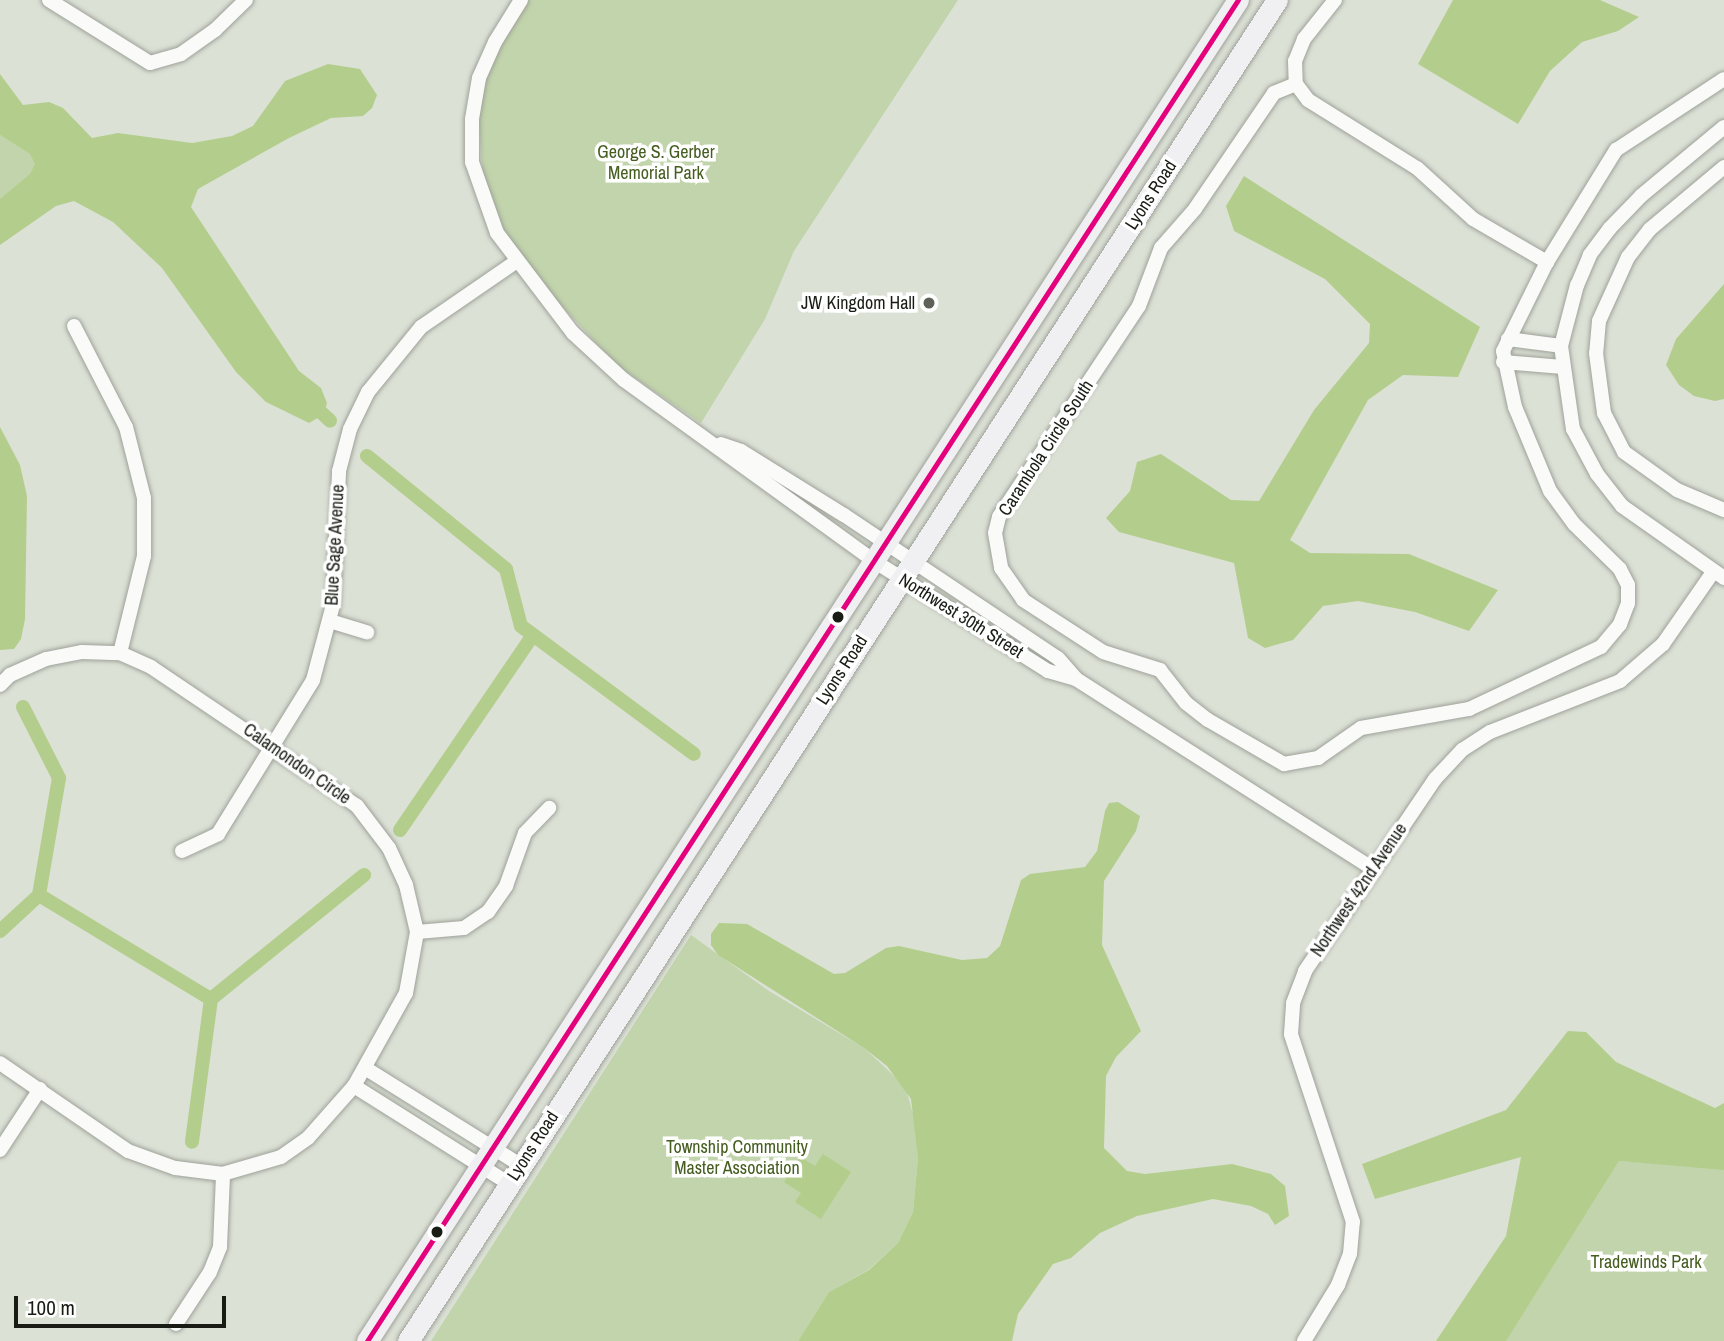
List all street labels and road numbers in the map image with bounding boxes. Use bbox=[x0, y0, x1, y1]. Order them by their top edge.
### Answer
street label: Lyons Road bbox=[1121, 156, 1181, 234]
street label: Carambola Circle South bbox=[994, 376, 1098, 520]
street label: Blue Sage Avenue bbox=[321, 484, 349, 606]
street label: Northwest 30th Street bbox=[895, 569, 1027, 663]
street label: Lyons Road bbox=[812, 631, 872, 709]
street label: Calamondon Circle bbox=[239, 719, 355, 809]
street label: Northwest 42nd Avenue bbox=[1306, 819, 1412, 961]
street label: Lyons Road bbox=[503, 1107, 563, 1185]

